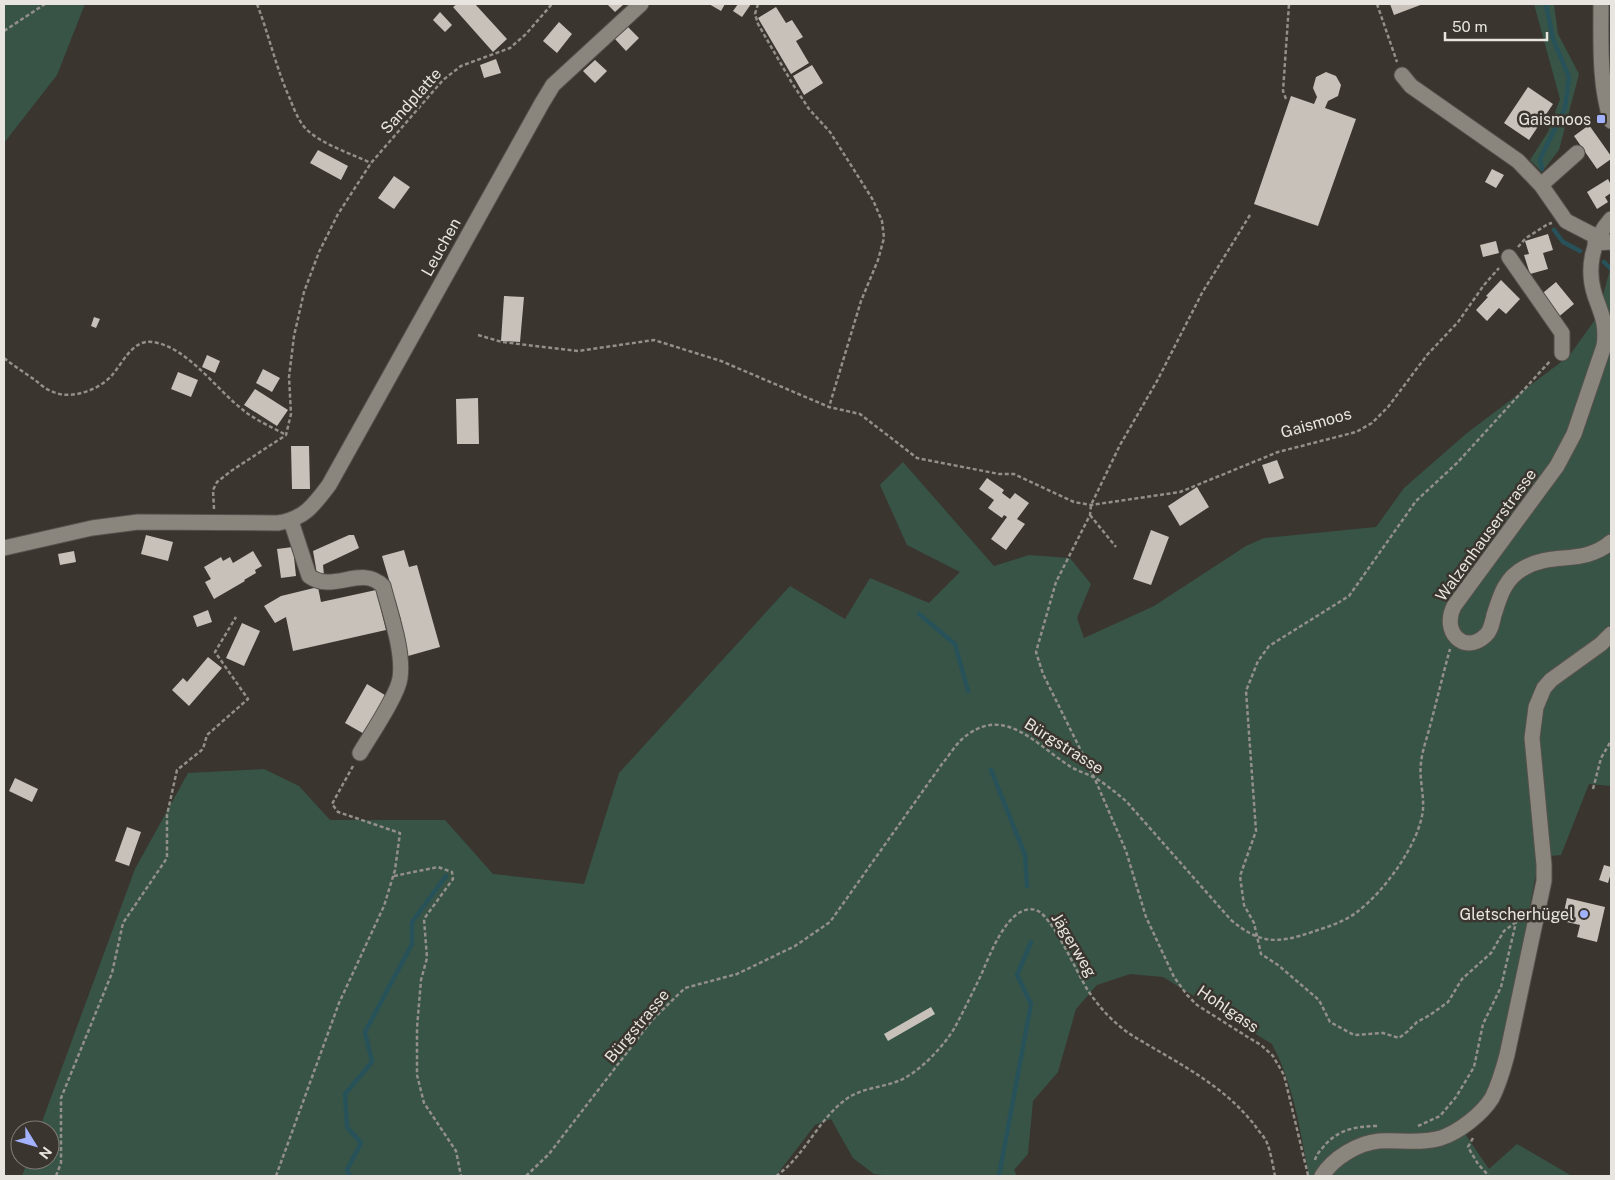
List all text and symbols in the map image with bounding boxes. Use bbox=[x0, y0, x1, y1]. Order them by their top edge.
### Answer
scale bar bbox=[1445, 10, 1548, 42]
text: 50 m bbox=[1452, 18, 1487, 35]
street label: Sandplatte bbox=[377, 64, 445, 138]
place label: Gaismoos bbox=[1518, 110, 1591, 129]
marker: Gaismoos bbox=[1595, 113, 1607, 125]
street label: Leuchen bbox=[417, 215, 465, 279]
street label: Gaismoos bbox=[1278, 404, 1354, 442]
street label: Walzenhauserstrasse bbox=[1432, 465, 1540, 605]
street label: Bürgstrasse bbox=[1021, 714, 1107, 778]
place label: Gletscherhügel bbox=[1460, 905, 1574, 924]
marker: Gletscherhügel bbox=[1578, 908, 1590, 920]
street label: Jägerweg bbox=[1047, 909, 1101, 981]
street label: Hohlgass bbox=[1194, 982, 1262, 1036]
street label: Bürgstrasse bbox=[601, 985, 673, 1067]
north arrow bbox=[10, 1120, 60, 1170]
text: N bbox=[36, 1144, 55, 1162]

